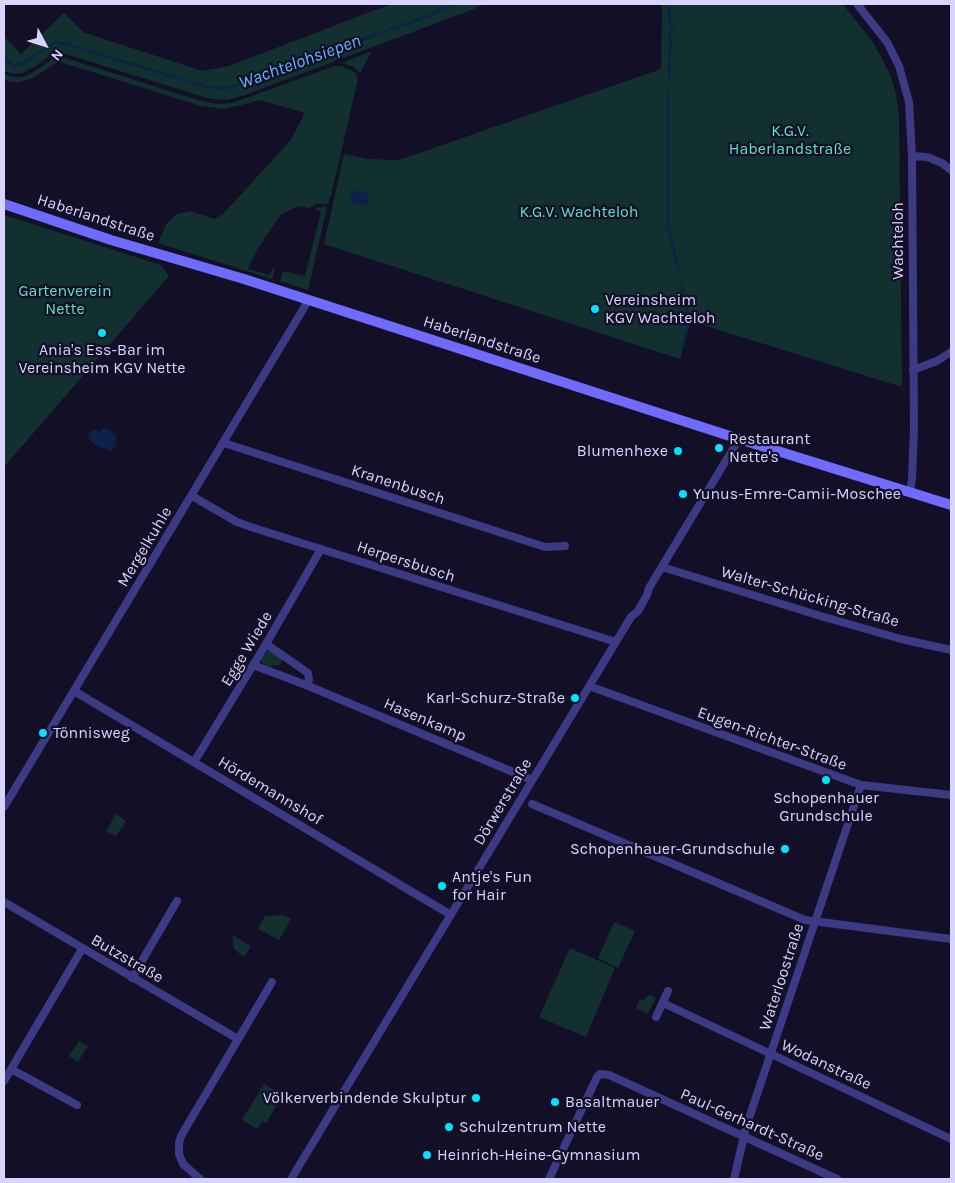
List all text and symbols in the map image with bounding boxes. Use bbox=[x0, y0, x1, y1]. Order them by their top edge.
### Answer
north arrow bbox=[20, 20, 70, 70]
water label: Wachtelohsiepen bbox=[236, 30, 364, 94]
text: N bbox=[47, 46, 67, 64]
park label: K.G.V. Haberlandstraße bbox=[729, 121, 851, 159]
street label: Haberlandstraße bbox=[35, 190, 157, 246]
park label: K.G.V. Wachteloh bbox=[519, 202, 639, 222]
street label: Wachteloh bbox=[888, 202, 908, 280]
park label: Gartenverein Nette bbox=[18, 281, 112, 319]
place label: Vereinsheim KGV Wachteloh bbox=[605, 290, 715, 328]
marker: Vereinsheim KGV Wachteloh bbox=[589, 303, 601, 315]
street label: Haberlandstraße bbox=[421, 312, 543, 368]
marker: Ania's Ess-Bar im Vereinsheim KGV Nette bbox=[96, 327, 108, 339]
place label: Ania's Ess-Bar im Vereinsheim KGV Nette bbox=[18, 340, 186, 378]
place label: Restaurant Nette's bbox=[729, 429, 810, 467]
place label: Blumenhexe bbox=[577, 441, 668, 461]
marker: Restaurant Nette's bbox=[713, 442, 725, 454]
marker: Blumenhexe bbox=[672, 445, 684, 457]
street label: Kranenbusch bbox=[349, 461, 447, 509]
place label: Yunus-Emre-Camii-Moschee bbox=[693, 484, 901, 504]
marker: Yunus-Emre-Camii-Moschee bbox=[677, 488, 689, 500]
street label: Mergelkuhle bbox=[114, 503, 176, 591]
street label: Herpersbusch bbox=[355, 537, 457, 587]
street label: Walter-Schücking-Straße bbox=[719, 562, 901, 632]
street label: Egge Wiede bbox=[217, 608, 277, 690]
place label: Karl-Schurz-Straße bbox=[426, 688, 565, 708]
marker: Karl-Schurz-Straße bbox=[569, 692, 581, 704]
street label: Hasenkamp bbox=[381, 694, 469, 746]
street label: Eugen-Richter-Straße bbox=[695, 703, 849, 775]
place label: Tönnisweg bbox=[53, 723, 130, 743]
marker: Tönnisweg bbox=[37, 727, 49, 739]
street label: Hördemannshof bbox=[214, 752, 326, 830]
street label: Dörwerstraße bbox=[470, 755, 536, 849]
marker: Schopenhauer Grundschule bbox=[820, 774, 832, 786]
place label: Schopenhauer Grundschule bbox=[773, 788, 879, 826]
place label: Schopenhauer-Grundschule bbox=[570, 839, 775, 859]
marker: Schopenhauer-Grundschule bbox=[779, 843, 791, 855]
place label: Antje's Fun for Hair bbox=[452, 867, 532, 905]
marker: Antje's Fun for Hair bbox=[436, 880, 448, 892]
street label: Waterloostraße bbox=[756, 921, 808, 1033]
street label: Butzstraße bbox=[87, 931, 167, 987]
street label: Wodanstraße bbox=[778, 1036, 874, 1094]
street label: Paul-Gerhardt-Straße bbox=[677, 1085, 827, 1165]
place label: Völkerverbindende Skulptur bbox=[263, 1088, 466, 1108]
marker: Völkerverbindende Skulptur bbox=[470, 1092, 482, 1104]
place label: Basaltmauer bbox=[565, 1092, 659, 1112]
marker: Basaltmauer bbox=[549, 1096, 561, 1108]
place label: Schulzentrum Nette bbox=[459, 1117, 606, 1137]
marker: Schulzentrum Nette bbox=[443, 1121, 455, 1133]
place label: Heinrich-Heine-Gymnasium bbox=[437, 1145, 641, 1165]
marker: Heinrich-Heine-Gymnasium bbox=[421, 1149, 433, 1161]

